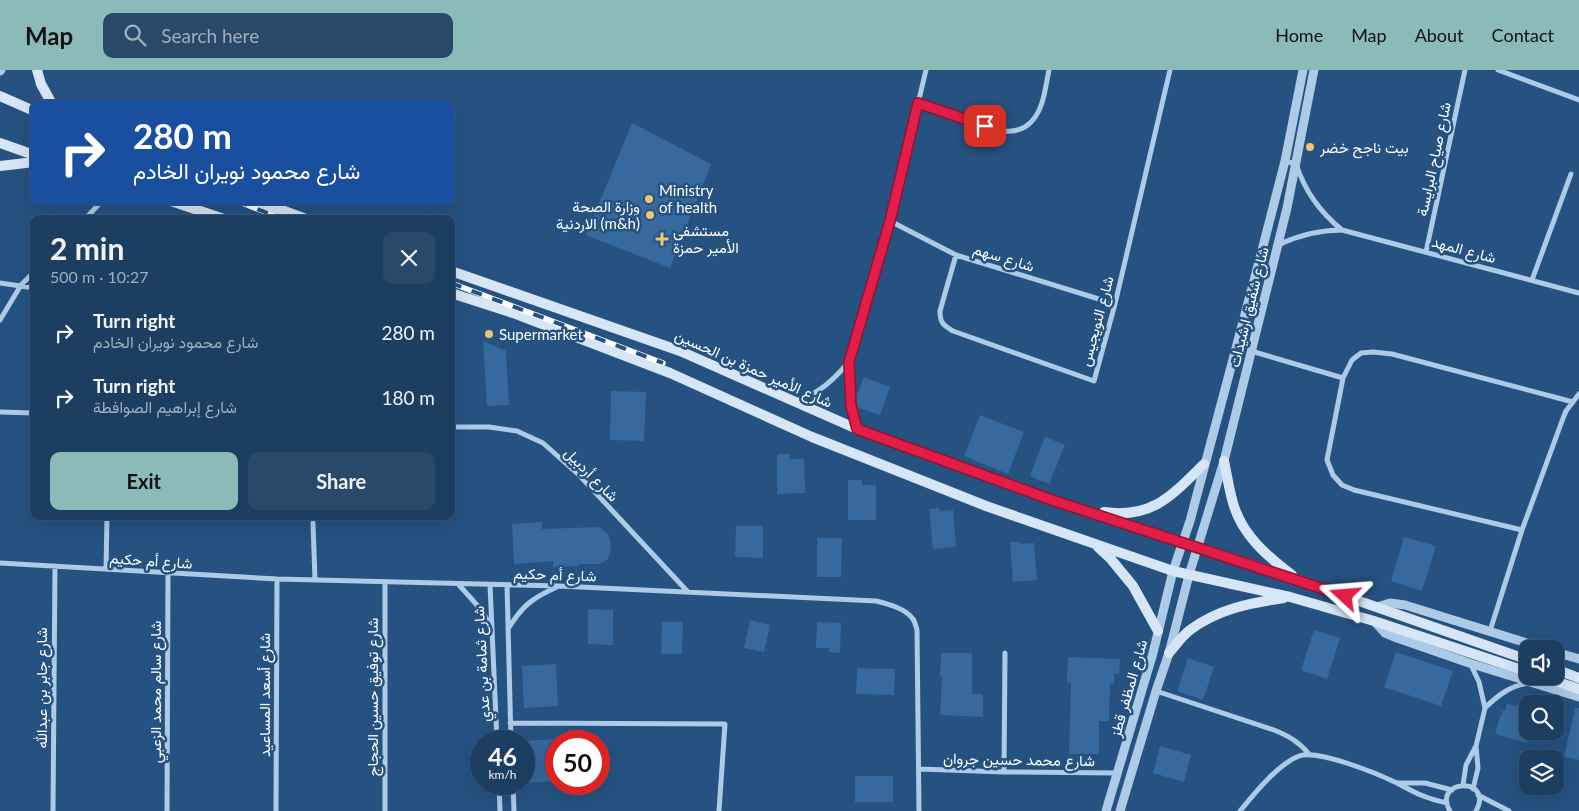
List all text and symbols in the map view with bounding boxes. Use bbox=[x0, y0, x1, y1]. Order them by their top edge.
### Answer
search box bbox=[103, 13, 453, 58]
text: Map bbox=[25, 21, 73, 50]
icon: search bbox=[121, 21, 149, 49]
text: Search here bbox=[161, 24, 259, 47]
text: Home bbox=[1275, 24, 1323, 46]
text: Map bbox=[1351, 24, 1387, 46]
text: About bbox=[1415, 24, 1464, 46]
text: Contact bbox=[1492, 24, 1554, 46]
street label: شارع صياح البرايسة bbox=[1412, 100, 1457, 218]
pin bbox=[964, 105, 1006, 147]
icon: arrive bbox=[971, 112, 999, 140]
text: 280 m bbox=[133, 114, 232, 156]
icon: right bbox=[50, 120, 115, 185]
place label: بيت ناجح خضر bbox=[1319, 138, 1409, 159]
marker: بيت ناجح خضر bbox=[1304, 141, 1316, 153]
text: شارع محمود نويران الخادم bbox=[133, 157, 360, 184]
place label: Ministry of health bbox=[659, 181, 717, 216]
marker: Ministry of health bbox=[643, 193, 655, 205]
place label: وزارة الصحة الاردنية (m&h) bbox=[556, 197, 640, 233]
marker: وزارة الصحة الاردنية (m&h) bbox=[644, 209, 656, 221]
place label: مستشفى الأمير حمزة bbox=[673, 221, 739, 257]
text: 2 min bbox=[50, 230, 124, 266]
button: close bbox=[383, 232, 435, 284]
marker: مستشفى الأمير حمزة bbox=[655, 232, 669, 246]
street label: شارع المهد bbox=[1429, 232, 1498, 269]
street label: شارع سهم bbox=[970, 239, 1037, 278]
street label: شارع شفيق ارشيدات bbox=[1224, 245, 1275, 370]
text: 500 m · 10:27 bbox=[50, 267, 149, 286]
street label: شارع النويجيس bbox=[1075, 274, 1120, 369]
text: Turn right bbox=[93, 309, 175, 332]
icon: right bbox=[50, 319, 78, 347]
text: 280 m bbox=[381, 321, 435, 344]
place label: Supermarket bbox=[499, 325, 583, 343]
street label: شارع الأمير حمزة بن الحسين bbox=[671, 325, 836, 414]
marker: Supermarket bbox=[483, 328, 495, 340]
text: شارع محمود نويران الخادم bbox=[93, 332, 258, 351]
text: Turn right bbox=[93, 374, 175, 397]
icon: right bbox=[50, 384, 78, 412]
text: 180 m bbox=[381, 386, 435, 409]
text: شارع إبراهيم الصوافطة bbox=[93, 397, 237, 416]
street label: شارع أردبيل bbox=[559, 443, 623, 507]
button: Exit bbox=[50, 452, 238, 510]
button: Share bbox=[248, 452, 435, 510]
street label: شارع أم حكيم bbox=[109, 548, 193, 575]
street label: شارع أم حكيم bbox=[513, 564, 597, 587]
position arrow bbox=[1318, 569, 1370, 621]
street label: شارع ثمامة بن عدي bbox=[469, 605, 498, 723]
street label: شارع توفيق حسين الحجاج bbox=[363, 618, 384, 776]
street label: شارع سالم محمد الزعبي bbox=[146, 621, 169, 763]
street label: شارع جابر بن عبدالله bbox=[32, 627, 53, 749]
street label: شارع أسعد المساعيد bbox=[255, 633, 276, 757]
street label: شارع المظفر قطز bbox=[1105, 637, 1153, 741]
map controls bbox=[1519, 640, 1564, 795]
button: sound bbox=[1519, 640, 1564, 685]
button: search bbox=[1519, 695, 1564, 740]
speed limit sign: 50 bbox=[545, 730, 610, 795]
text: 46 bbox=[488, 741, 517, 771]
street label: شارع محمد حسين جروان bbox=[943, 749, 1095, 772]
button: layers bbox=[1519, 750, 1564, 795]
text: km/h bbox=[488, 767, 517, 782]

